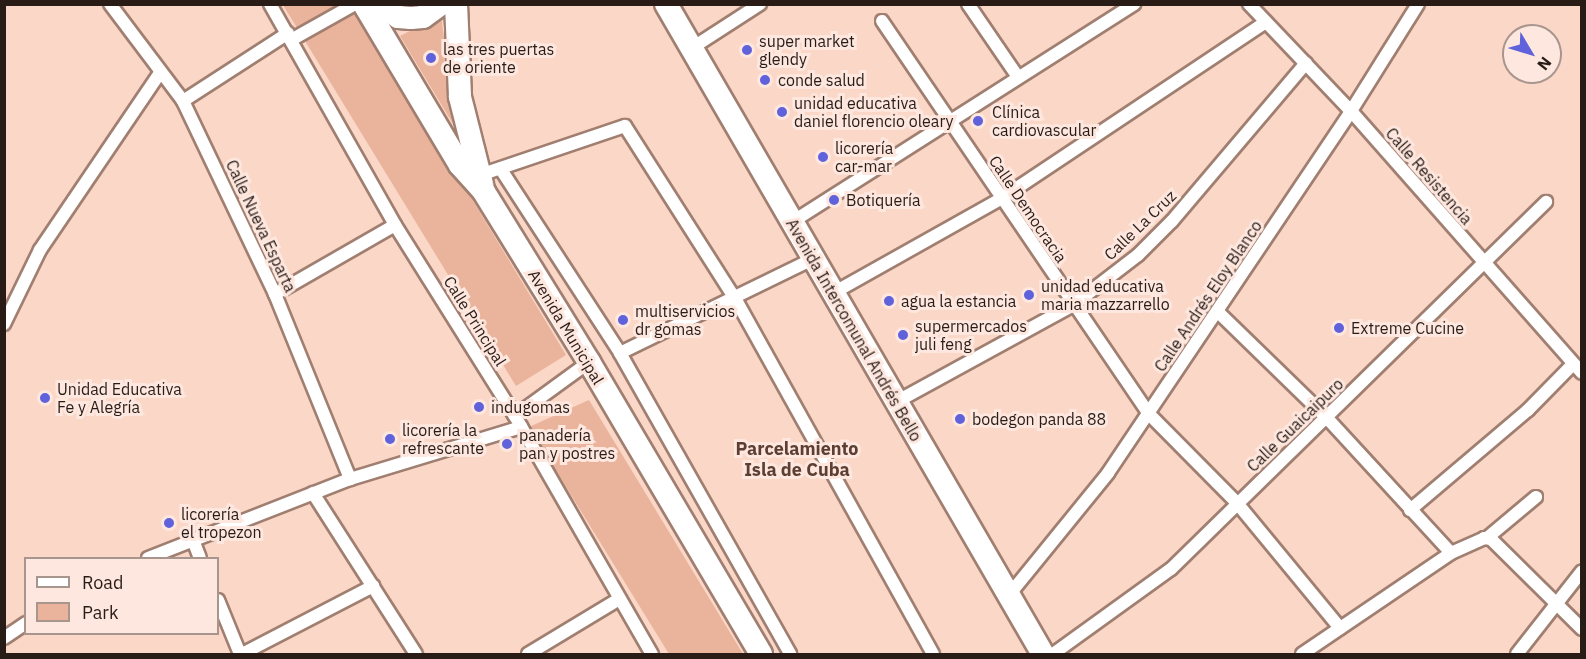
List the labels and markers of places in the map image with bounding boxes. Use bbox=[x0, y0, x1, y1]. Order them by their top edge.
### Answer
place label: super market glendy bbox=[759, 31, 855, 69]
place label: las tres puertas de oriente bbox=[443, 39, 554, 77]
marker: super market glendy bbox=[740, 43, 754, 57]
marker: las tres puertas de oriente bbox=[424, 51, 438, 65]
place label: conde salud bbox=[778, 70, 865, 90]
marker: conde salud bbox=[756, 71, 774, 89]
place label: unidad educativa daniel florencio oleary bbox=[794, 93, 953, 131]
place label: Clínica cardiovascular bbox=[992, 102, 1096, 140]
marker: unidad educativa daniel florencio oleary bbox=[775, 105, 789, 119]
marker: Clínica cardiovascular bbox=[969, 112, 987, 130]
place label: licorería car-mar bbox=[835, 138, 893, 176]
marker: licorería car-mar bbox=[816, 150, 830, 164]
place label: Botiquería bbox=[846, 190, 921, 210]
marker: Botiquería bbox=[827, 193, 841, 207]
place label: unidad educativa maria mazzarrello bbox=[1041, 276, 1170, 314]
marker: unidad educativa maria mazzarrello bbox=[1022, 288, 1036, 302]
place label: agua la estancia bbox=[901, 291, 1016, 311]
marker: agua la estancia bbox=[882, 294, 896, 308]
place label: multiservicios dr gomas bbox=[635, 301, 735, 339]
marker: multiservicios dr gomas bbox=[616, 313, 630, 327]
place label: supermercados juli feng bbox=[915, 316, 1027, 354]
place label: Extreme Cucine bbox=[1351, 318, 1464, 338]
marker: Extreme Cucine bbox=[1332, 321, 1346, 335]
marker: supermercados juli feng bbox=[896, 328, 910, 342]
place label: Unidad Educativa Fe y Alegría bbox=[57, 379, 182, 417]
marker: Unidad Educativa Fe y Alegría bbox=[38, 391, 52, 405]
place label: indugomas bbox=[491, 397, 570, 417]
marker: indugomas bbox=[472, 400, 486, 414]
place label: bodegon panda 88 bbox=[972, 409, 1106, 429]
marker: bodegon panda 88 bbox=[953, 412, 967, 426]
place label: licorería la refrescante bbox=[402, 420, 484, 458]
place label: panadería pan y postres bbox=[519, 425, 615, 463]
marker: licorería la refrescante bbox=[383, 432, 397, 446]
marker: panadería pan y postres bbox=[500, 437, 514, 451]
place label: licorería el tropezon bbox=[181, 504, 262, 542]
marker: licorería el tropezon bbox=[162, 516, 176, 530]

